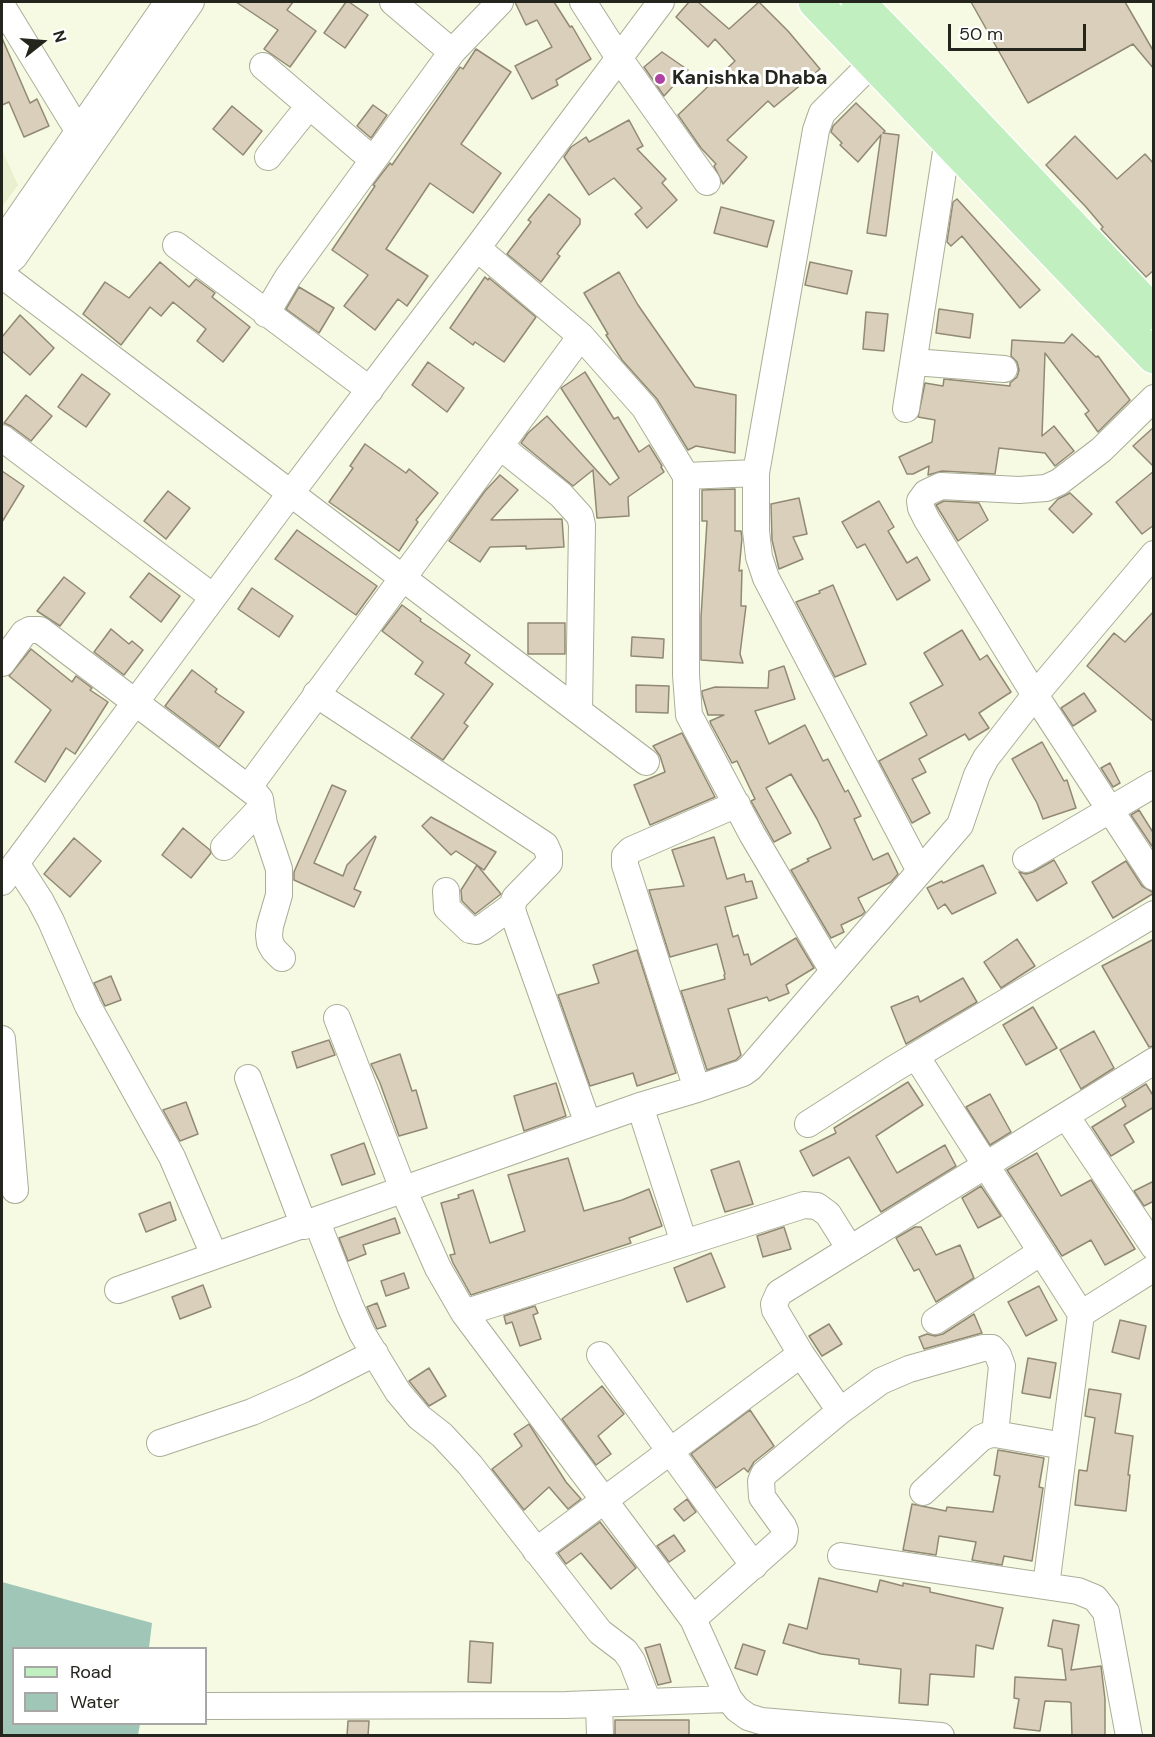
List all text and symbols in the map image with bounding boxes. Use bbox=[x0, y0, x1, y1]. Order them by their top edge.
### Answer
north arrow bbox=[12, 12, 72, 72]
scale bar bbox=[951, 12, 1089, 50]
text: 50 m bbox=[959, 22, 1003, 46]
text: N bbox=[48, 28, 71, 45]
place label: Kanishka Dhaba bbox=[672, 67, 828, 91]
marker: Kanishka Dhaba bbox=[653, 72, 667, 86]
legend bbox=[12, 1647, 207, 1725]
text: Road bbox=[70, 1660, 112, 1684]
text: Water bbox=[70, 1690, 120, 1714]

